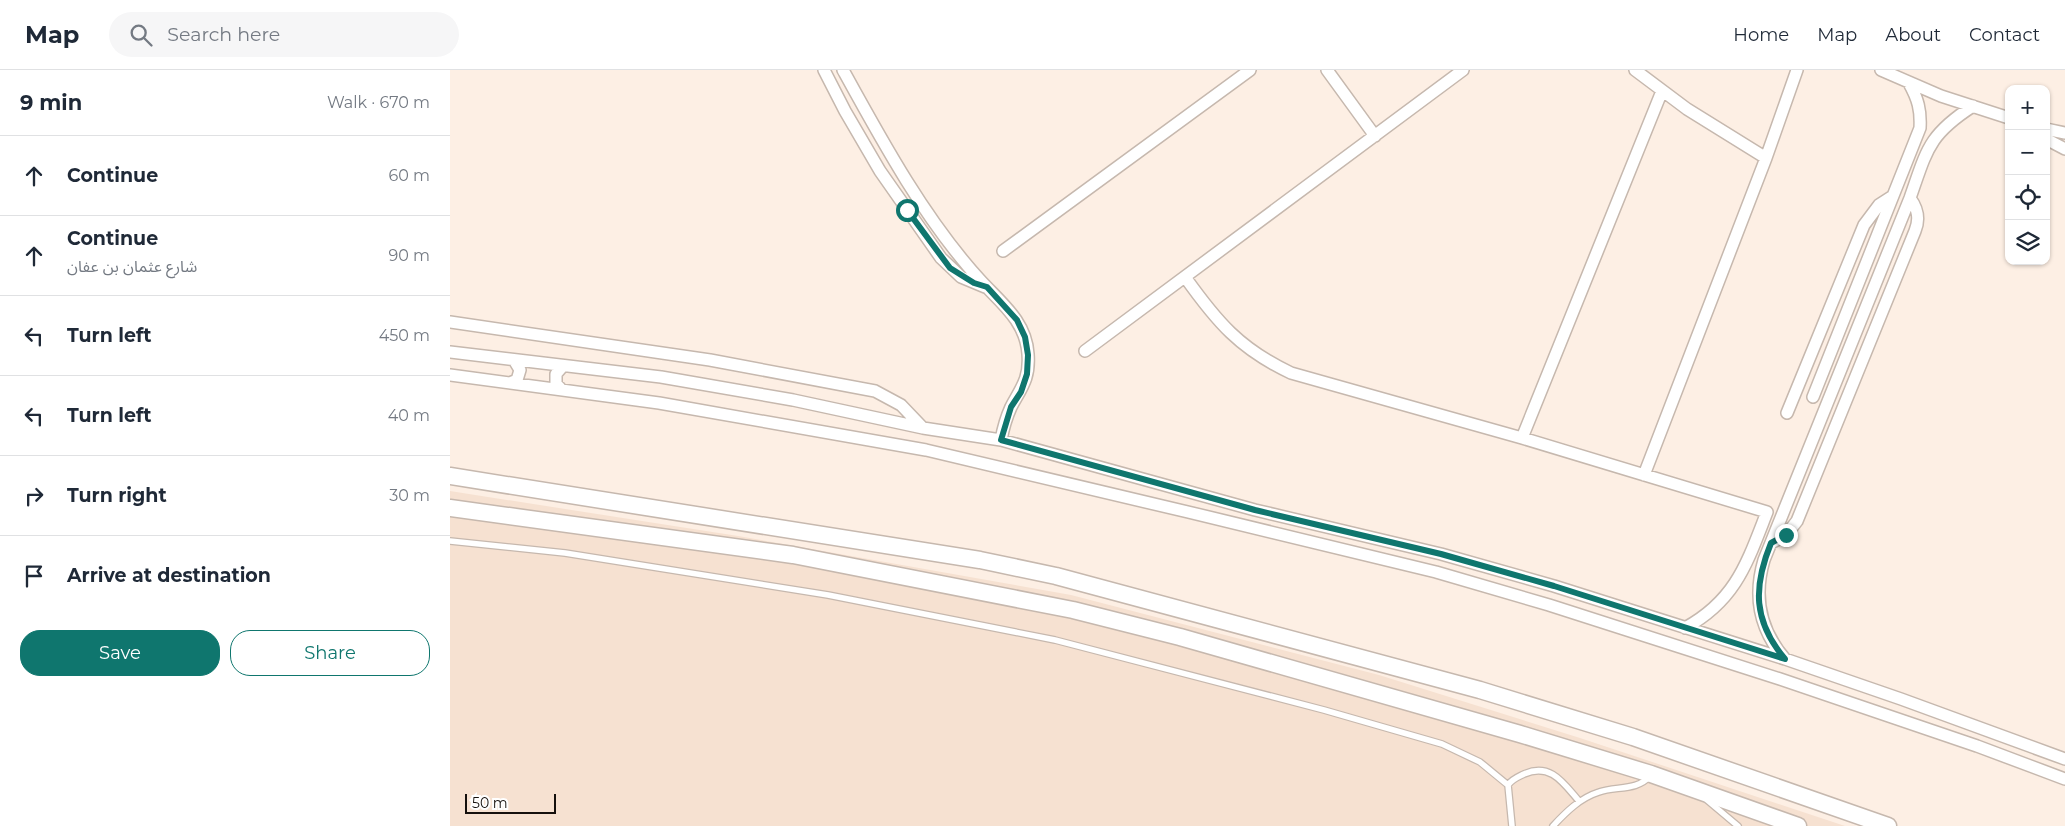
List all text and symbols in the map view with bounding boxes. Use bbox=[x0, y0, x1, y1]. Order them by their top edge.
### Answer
search box bbox=[109, 12, 459, 57]
text: Map bbox=[25, 20, 79, 49]
icon: search bbox=[127, 21, 155, 49]
text: Search here bbox=[167, 23, 280, 46]
text: Home bbox=[1733, 24, 1789, 46]
text: Map bbox=[1817, 24, 1857, 46]
text: About bbox=[1885, 24, 1941, 46]
text: Contact bbox=[1969, 24, 2040, 46]
map controls bbox=[2005, 85, 2050, 265]
button: + bbox=[2005, 85, 2050, 130]
text: 9 min bbox=[20, 90, 82, 115]
text: Walk · 670 m bbox=[327, 93, 430, 112]
button: − bbox=[2005, 130, 2050, 175]
icon: ahead bbox=[20, 162, 48, 190]
text: Continue bbox=[67, 164, 158, 187]
text: 60 m bbox=[388, 166, 430, 185]
button: locate bbox=[2005, 175, 2050, 220]
route start bbox=[896, 199, 919, 222]
button: layers bbox=[2005, 220, 2050, 265]
text: Continue bbox=[67, 227, 158, 250]
icon: ahead bbox=[20, 242, 48, 270]
text: 90 m bbox=[388, 246, 430, 265]
text: شارع عثمان بن عفان bbox=[67, 257, 197, 276]
icon: left bbox=[20, 322, 48, 350]
text: Turn left bbox=[67, 324, 152, 347]
text: 450 m bbox=[379, 326, 430, 345]
icon: left bbox=[20, 402, 48, 430]
text: Turn left bbox=[67, 404, 152, 427]
text: 40 m bbox=[388, 406, 430, 425]
icon: right bbox=[20, 482, 48, 510]
text: Turn right bbox=[67, 484, 167, 507]
text: 30 m bbox=[389, 486, 430, 505]
route end bbox=[1775, 524, 1798, 547]
icon: arrive bbox=[20, 562, 48, 590]
text: Arrive at destination bbox=[67, 564, 271, 587]
button: Save bbox=[20, 630, 220, 676]
button: Share bbox=[230, 630, 430, 676]
scale bar bbox=[465, 791, 556, 814]
text: 50 m bbox=[472, 794, 508, 812]

